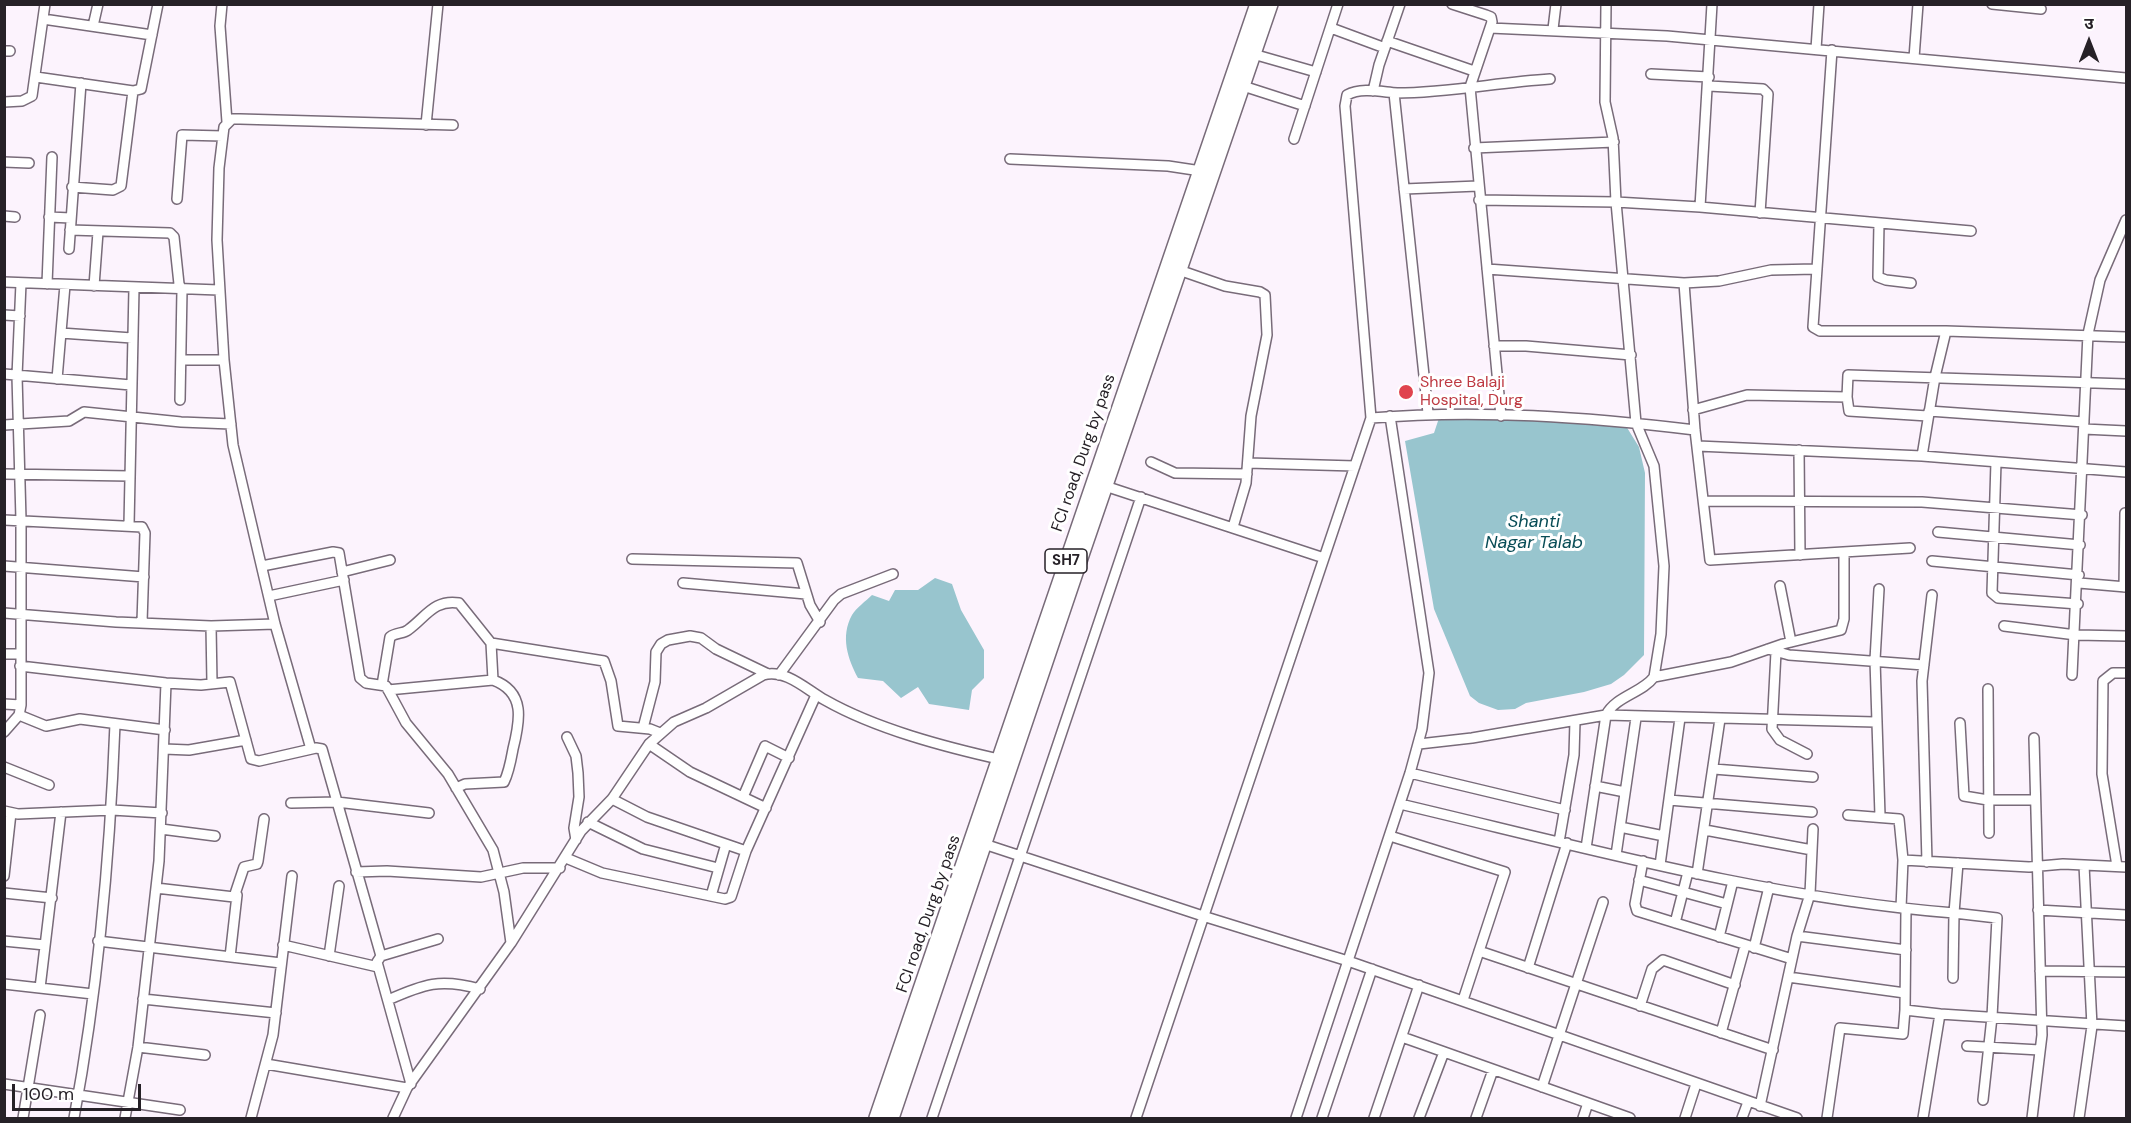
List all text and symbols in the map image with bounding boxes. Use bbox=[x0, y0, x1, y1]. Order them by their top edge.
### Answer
north arrow bbox=[2059, 12, 2119, 72]
text: उ bbox=[2084, 13, 2094, 34]
street label: FCI road, Durg by pass bbox=[1048, 372, 1120, 534]
place label: Shree Balaji Hospital, Durg bbox=[1420, 373, 1523, 411]
marker: Shree Balaji Hospital, Durg bbox=[1397, 383, 1415, 401]
water label: Shanti Nagar Talab bbox=[1485, 511, 1583, 554]
road number: SH7 bbox=[1045, 549, 1087, 573]
street label: FCI road, Durg by pass bbox=[893, 833, 965, 995]
scale bar bbox=[15, 1072, 144, 1110]
text: 100 m bbox=[23, 1082, 74, 1106]

